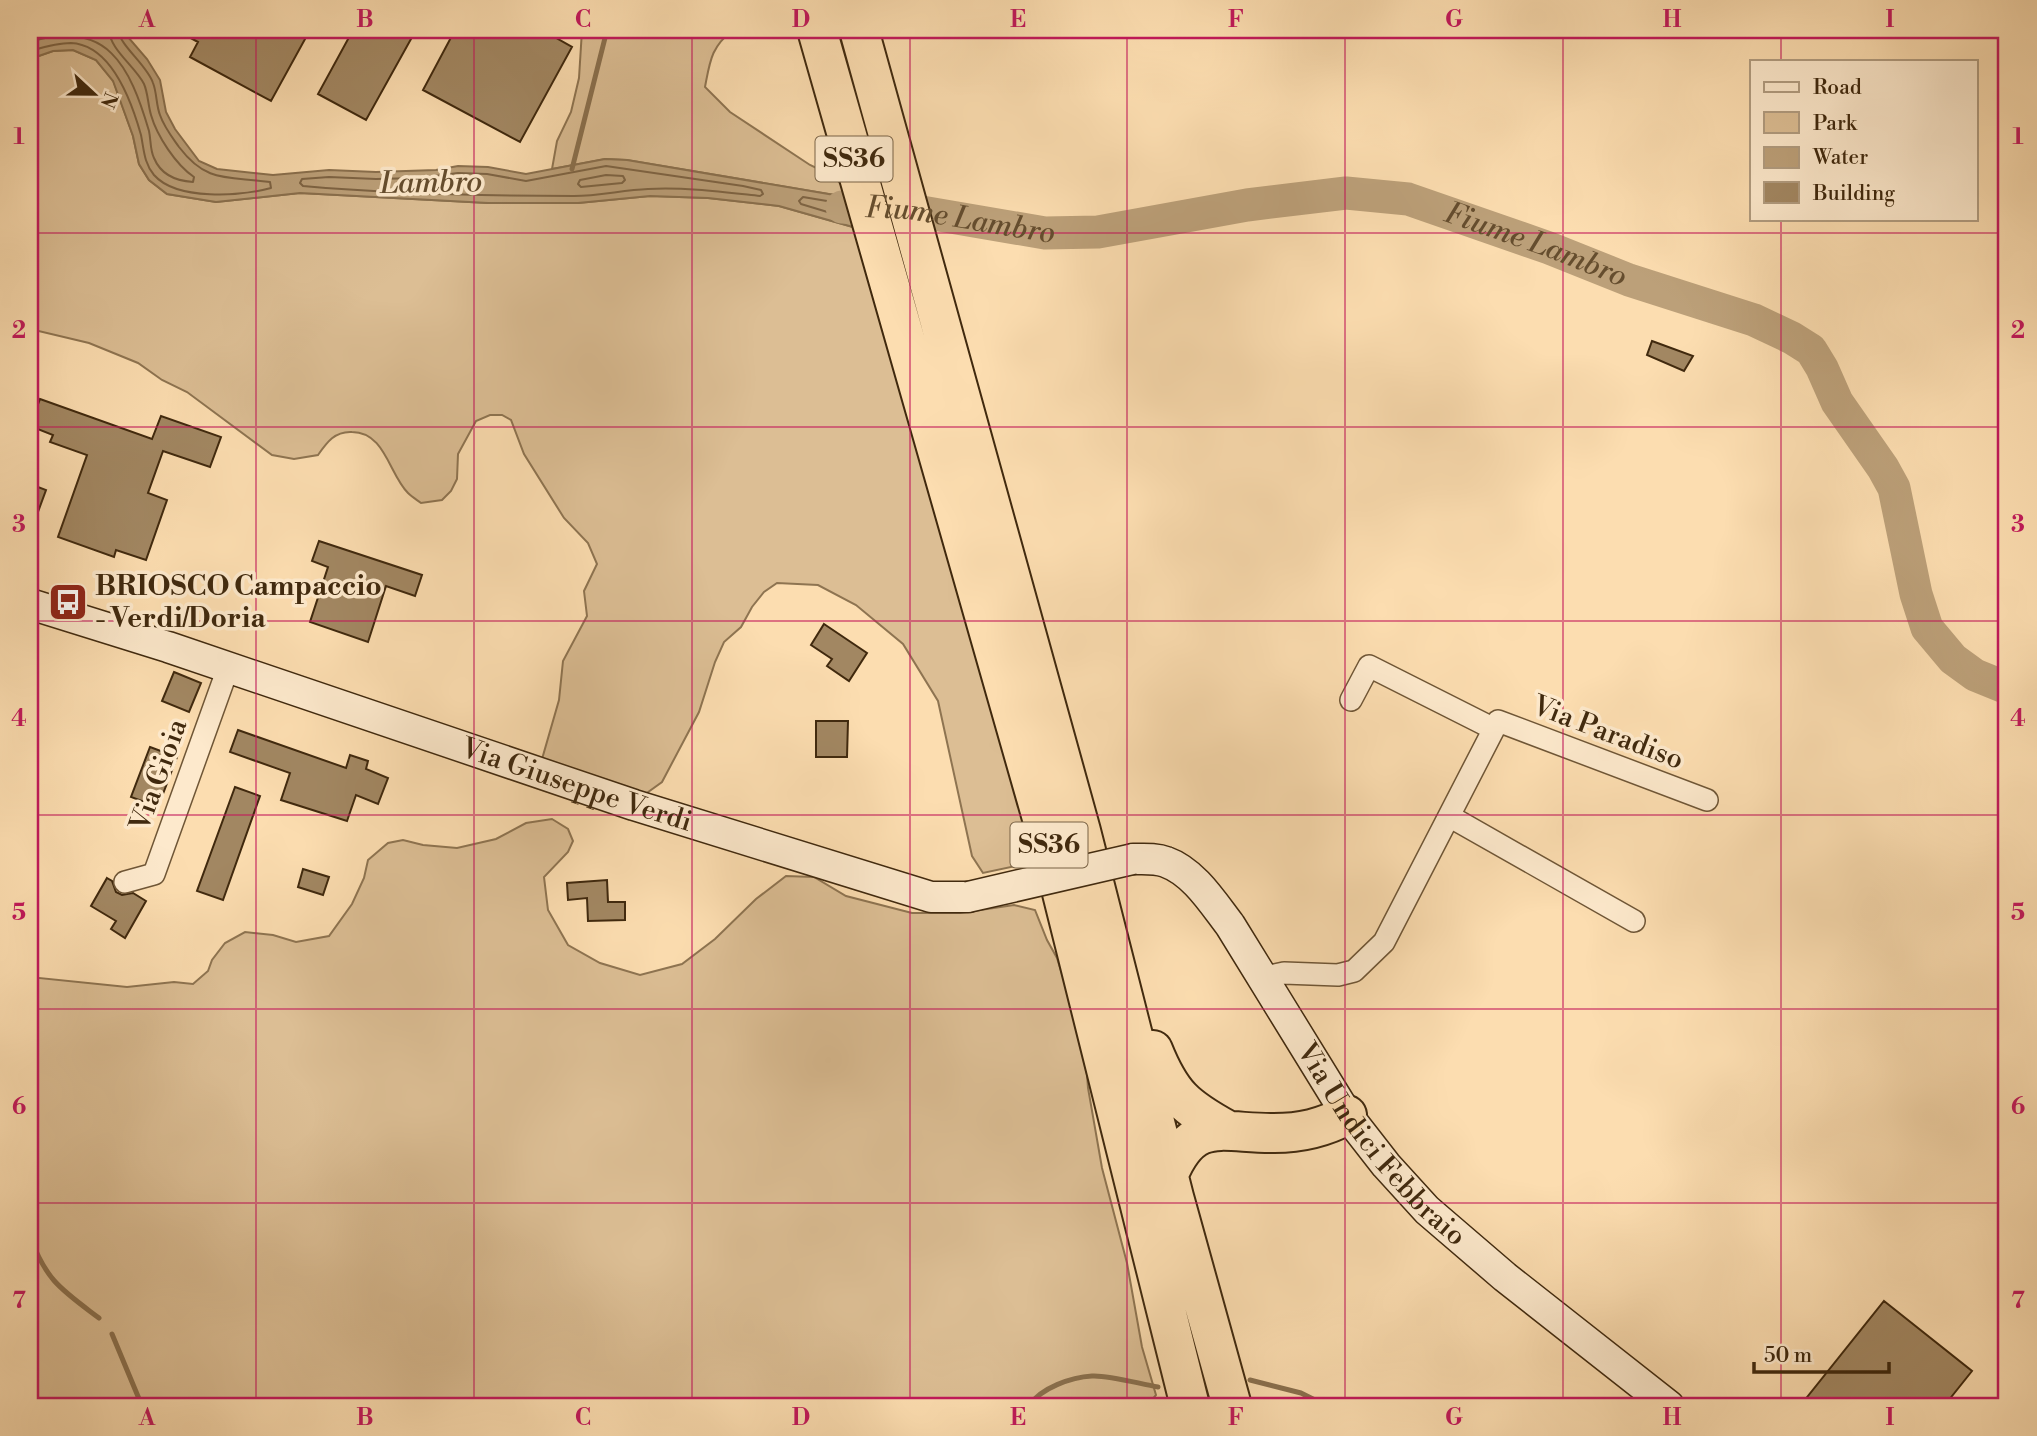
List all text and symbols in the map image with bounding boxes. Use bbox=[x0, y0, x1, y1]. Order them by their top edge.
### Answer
text: A bbox=[138, 6, 156, 34]
text: B bbox=[356, 6, 374, 34]
text: C bbox=[575, 6, 591, 34]
text: D bbox=[792, 6, 810, 34]
text: E bbox=[1010, 6, 1026, 34]
text: F bbox=[1228, 6, 1244, 34]
text: G bbox=[1445, 6, 1463, 34]
text: H bbox=[1663, 6, 1682, 34]
text: I bbox=[1886, 6, 1895, 34]
north arrow bbox=[60, 60, 130, 130]
legend bbox=[1750, 60, 1978, 220]
text: Road bbox=[1813, 75, 1862, 101]
text: N bbox=[95, 89, 123, 111]
text: Park bbox=[1813, 111, 1858, 137]
text: 1 bbox=[13, 123, 25, 151]
text: 1 bbox=[2012, 123, 2024, 151]
road number: SS36 bbox=[816, 136, 892, 182]
text: Water bbox=[1812, 145, 1868, 171]
water label: Lambro bbox=[379, 163, 482, 203]
text: Building bbox=[1812, 181, 1895, 207]
water label: Fiume Lambro bbox=[864, 189, 1055, 252]
water label: Fiume Lambro bbox=[1439, 194, 1632, 296]
text: 2 bbox=[12, 317, 26, 345]
text: 2 bbox=[2011, 317, 2025, 345]
text: 3 bbox=[12, 511, 26, 539]
text: 3 bbox=[2011, 511, 2025, 539]
place label: BRIOSCO Campaccio - Verdi/Doria bbox=[95, 569, 382, 636]
bus stop icon: BRIOSCO Campaccio - Verdi/Doria bbox=[47, 581, 89, 623]
street label: Via Paradiso bbox=[1527, 688, 1688, 778]
text: 4 bbox=[11, 705, 27, 733]
text: 4 bbox=[2010, 705, 2026, 733]
street label: Via Gioia bbox=[122, 713, 196, 837]
street label: Via Giuseppe Verdi bbox=[456, 730, 696, 839]
road number: SS36 bbox=[1010, 822, 1088, 867]
text: 5 bbox=[12, 899, 26, 927]
text: 5 bbox=[2011, 899, 2025, 927]
street label: Via Undici Febbraio bbox=[1289, 1035, 1474, 1253]
text: 6 bbox=[12, 1093, 26, 1121]
text: 6 bbox=[2011, 1093, 2025, 1121]
text: 7 bbox=[12, 1287, 26, 1315]
text: 7 bbox=[2011, 1287, 2025, 1315]
scale bar bbox=[1754, 1331, 1888, 1375]
text: 50 m bbox=[1764, 1343, 1812, 1369]
text: A bbox=[138, 1404, 156, 1432]
text: B bbox=[356, 1404, 374, 1432]
text: C bbox=[575, 1404, 591, 1432]
text: D bbox=[792, 1404, 810, 1432]
text: E bbox=[1010, 1404, 1026, 1432]
text: F bbox=[1228, 1404, 1244, 1432]
text: G bbox=[1445, 1404, 1463, 1432]
text: H bbox=[1663, 1404, 1682, 1432]
text: I bbox=[1886, 1404, 1895, 1432]

